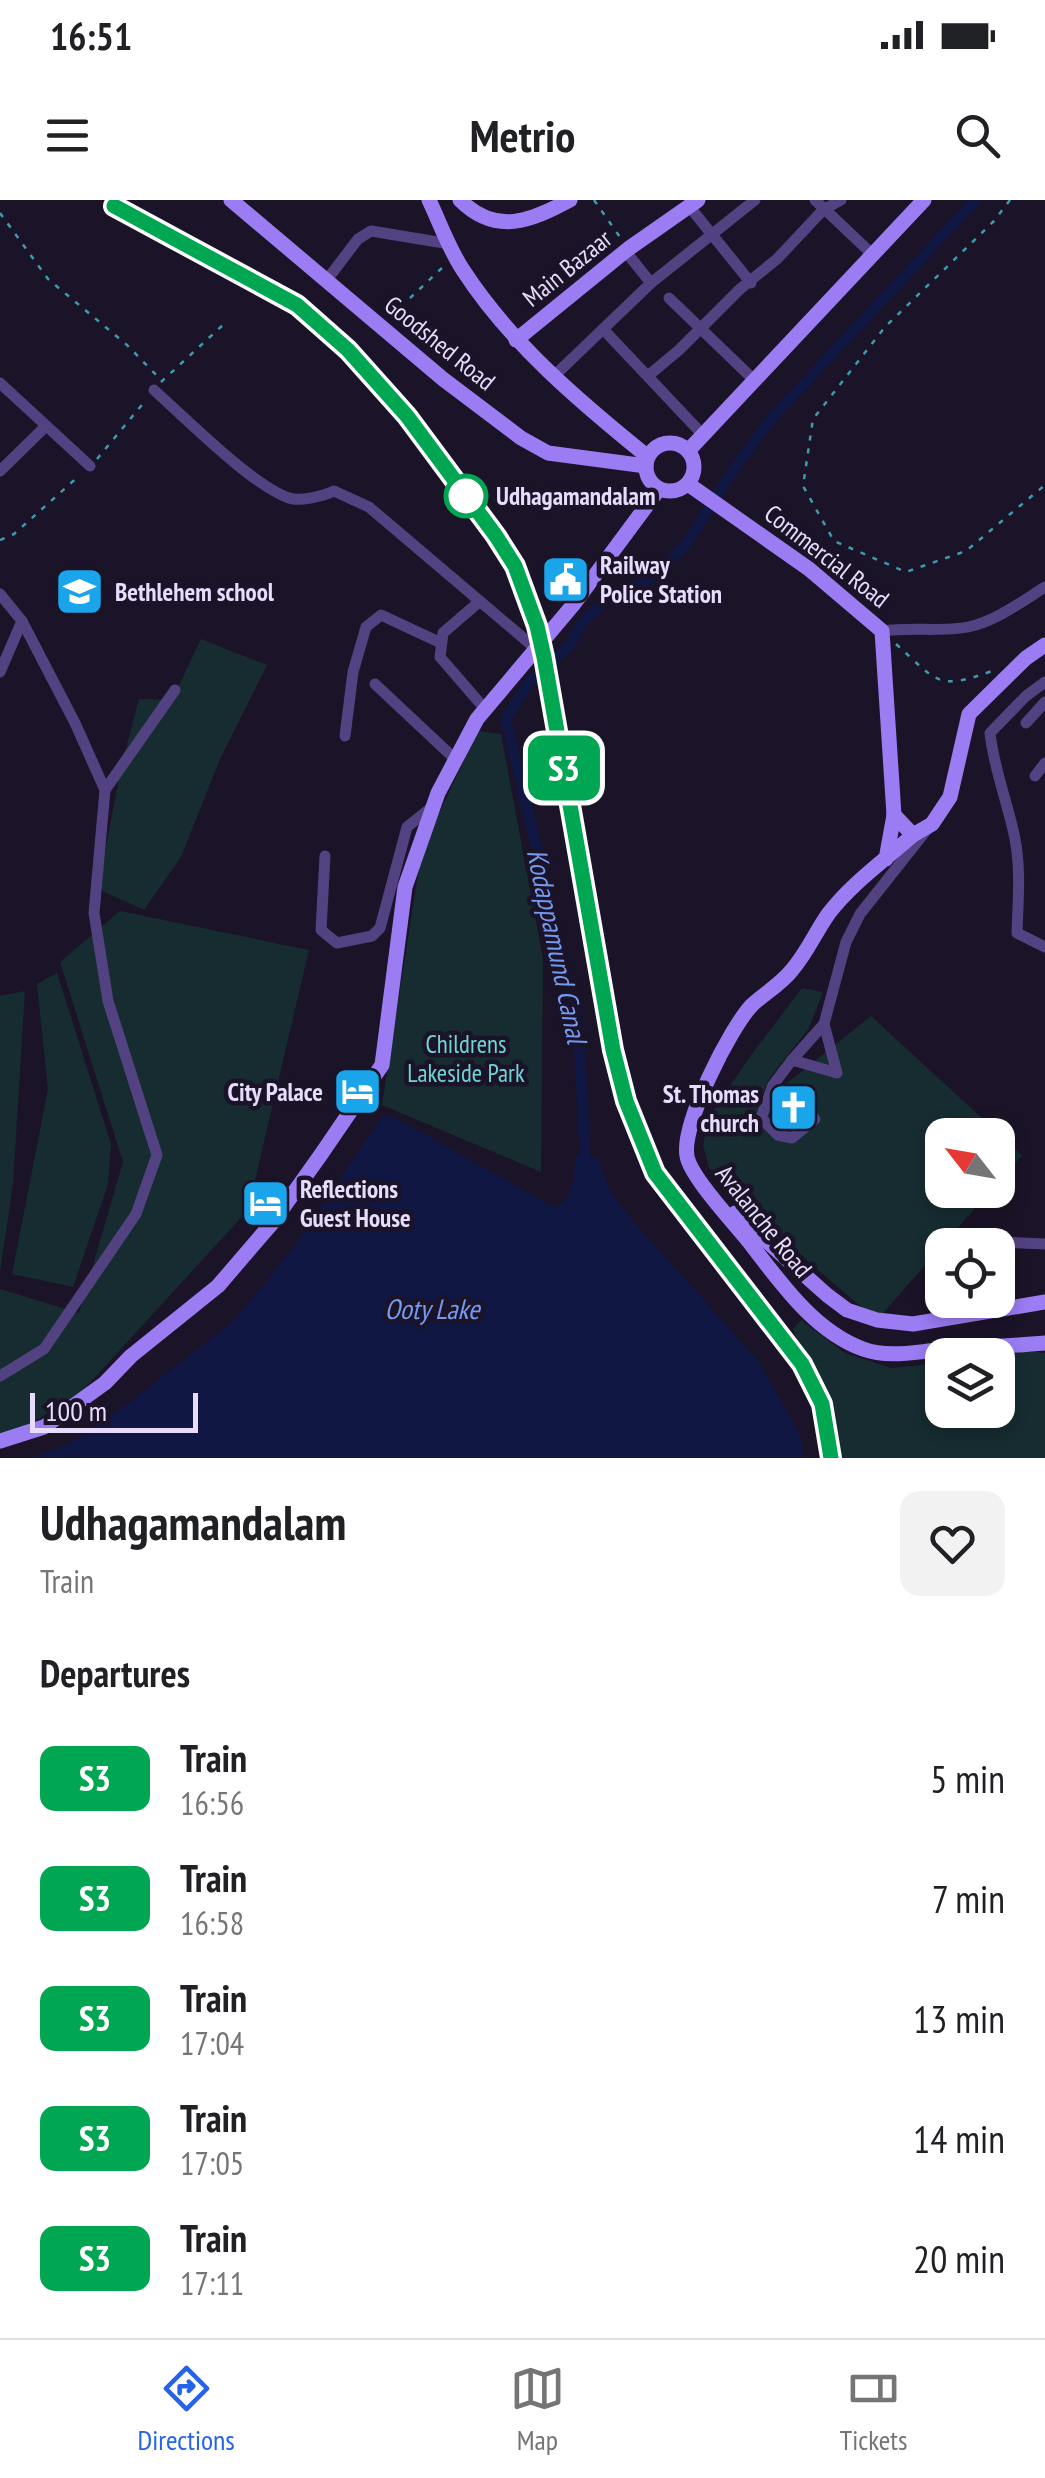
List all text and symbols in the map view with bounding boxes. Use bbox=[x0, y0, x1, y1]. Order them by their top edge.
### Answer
text: 16:51 bbox=[50, 11, 132, 60]
text: Metrio bbox=[470, 106, 575, 164]
icon: menu bbox=[40, 108, 95, 163]
icon: search bbox=[950, 108, 1005, 163]
street label: Main Bazaar bbox=[516, 222, 618, 314]
street label: Goodshed Road bbox=[378, 289, 502, 397]
marker: Udhagamandalam bbox=[445, 475, 487, 517]
place label: Udhagamandalam bbox=[496, 480, 656, 512]
street label: Commercial Road bbox=[758, 497, 896, 615]
place label: Railway Police Station bbox=[600, 549, 722, 610]
public building icon: Railway Police Station bbox=[539, 553, 591, 605]
school or university icon: Bethlehem school bbox=[54, 566, 106, 618]
place label: Bethlehem school bbox=[115, 576, 275, 608]
line badge: S3 bbox=[519, 736, 609, 800]
text: S3 bbox=[548, 745, 580, 791]
water label: Kodappamund Canal bbox=[519, 845, 597, 1049]
park label: Childrens Lakeside Park bbox=[407, 1028, 525, 1089]
hotel icon: City Palace bbox=[332, 1066, 384, 1118]
place label: City Palace bbox=[228, 1076, 323, 1108]
place label: St. Thomas church bbox=[663, 1078, 759, 1139]
church icon: St. Thomas church bbox=[768, 1082, 820, 1134]
north arrow bbox=[925, 1118, 1015, 1208]
map controls bbox=[925, 1118, 1015, 1428]
street label: Avalanche Road bbox=[709, 1158, 819, 1284]
place label: Reflections Guest House bbox=[300, 1173, 411, 1234]
hotel icon: Reflections Guest House bbox=[239, 1177, 291, 1229]
button: locate bbox=[925, 1228, 1015, 1318]
water label: Ooty Lake bbox=[384, 1290, 482, 1327]
button: layers bbox=[925, 1338, 1015, 1428]
scale bar bbox=[30, 1388, 198, 1432]
text: 100 m bbox=[45, 1392, 107, 1429]
text: Udhagamandalam bbox=[40, 1491, 346, 1553]
button: heart bbox=[900, 1491, 1005, 1596]
text: Train bbox=[40, 1560, 94, 1602]
text: Departures bbox=[40, 1648, 190, 1697]
text: Train bbox=[180, 1733, 247, 1782]
text: 5 min bbox=[930, 1754, 1005, 1803]
text: S3 bbox=[79, 1755, 111, 1801]
text: 16:56 bbox=[180, 1782, 244, 1824]
text: Train bbox=[180, 1853, 247, 1902]
text: 7 min bbox=[932, 1874, 1005, 1923]
text: S3 bbox=[79, 1875, 111, 1921]
text: 16:58 bbox=[180, 1902, 244, 1944]
text: Train bbox=[180, 1973, 247, 2022]
text: 13 min bbox=[913, 1994, 1005, 2043]
text: S3 bbox=[79, 1995, 111, 2041]
text: 17:04 bbox=[180, 2022, 244, 2064]
text: Train bbox=[180, 2093, 247, 2142]
text: 14 min bbox=[913, 2114, 1005, 2163]
text: S3 bbox=[79, 2115, 111, 2161]
text: 17:05 bbox=[180, 2142, 244, 2184]
text: Train bbox=[180, 2213, 247, 2262]
text: 20 min bbox=[913, 2234, 1005, 2283]
text: S3 bbox=[79, 2235, 111, 2281]
text: 17:11 bbox=[180, 2262, 244, 2304]
tab: Directions bbox=[137, 2361, 235, 2458]
tab: Map bbox=[510, 2361, 565, 2458]
tab: Tickets bbox=[840, 2361, 908, 2458]

